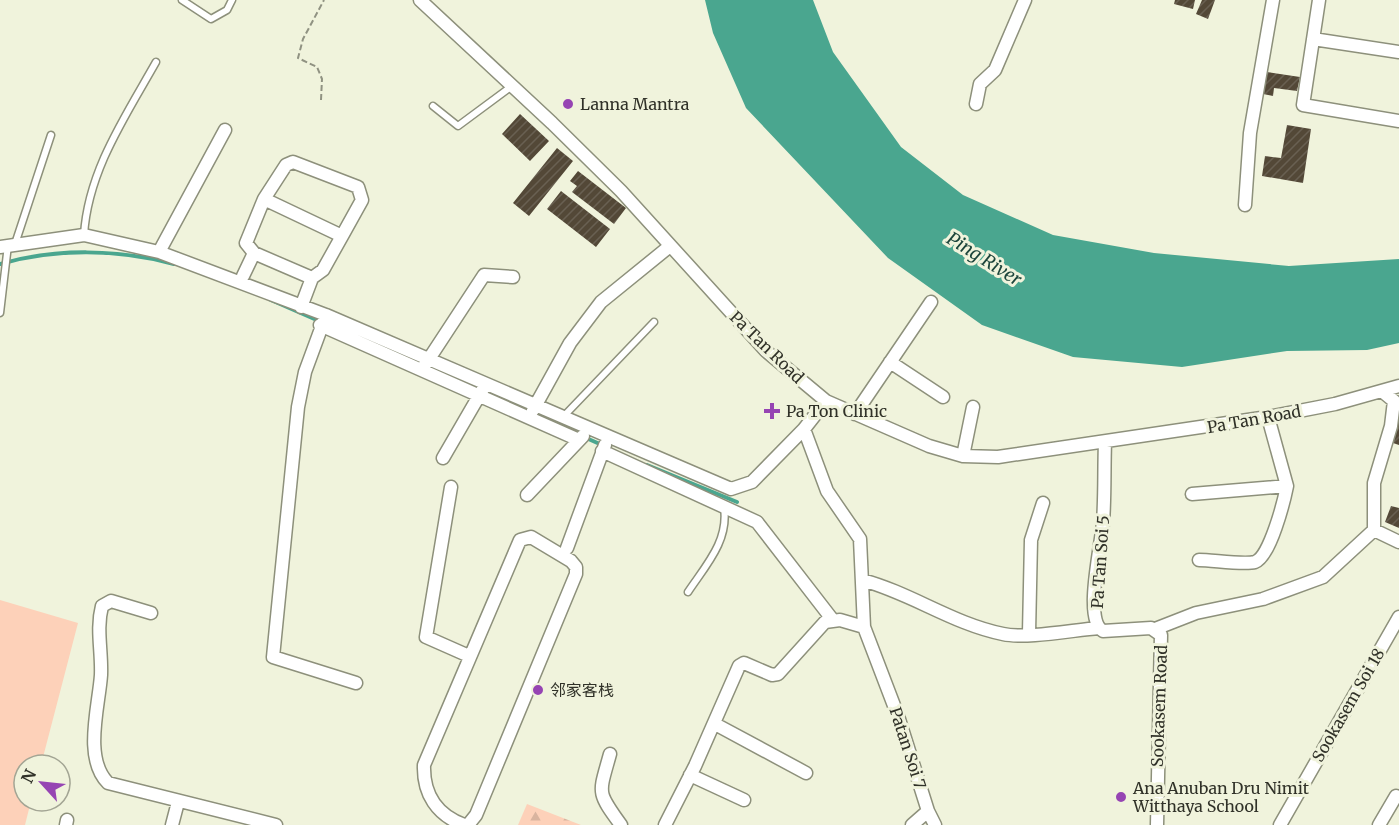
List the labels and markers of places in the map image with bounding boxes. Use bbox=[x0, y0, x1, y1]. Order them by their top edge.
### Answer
place label: Lanna Mantra bbox=[580, 94, 690, 114]
marker: Lanna Mantra bbox=[561, 97, 575, 111]
place label: Pa Ton Clinic bbox=[786, 401, 887, 421]
marker: Pa Ton Clinic bbox=[763, 402, 781, 420]
place label: 邻家客栈 bbox=[550, 680, 614, 700]
marker: 邻家客栈 bbox=[531, 683, 545, 697]
place label: Ana Anuban Dru Nimit Witthaya School bbox=[1132, 778, 1310, 816]
marker: Ana Anuban Dru Nimit Witthaya School bbox=[1114, 790, 1128, 804]

